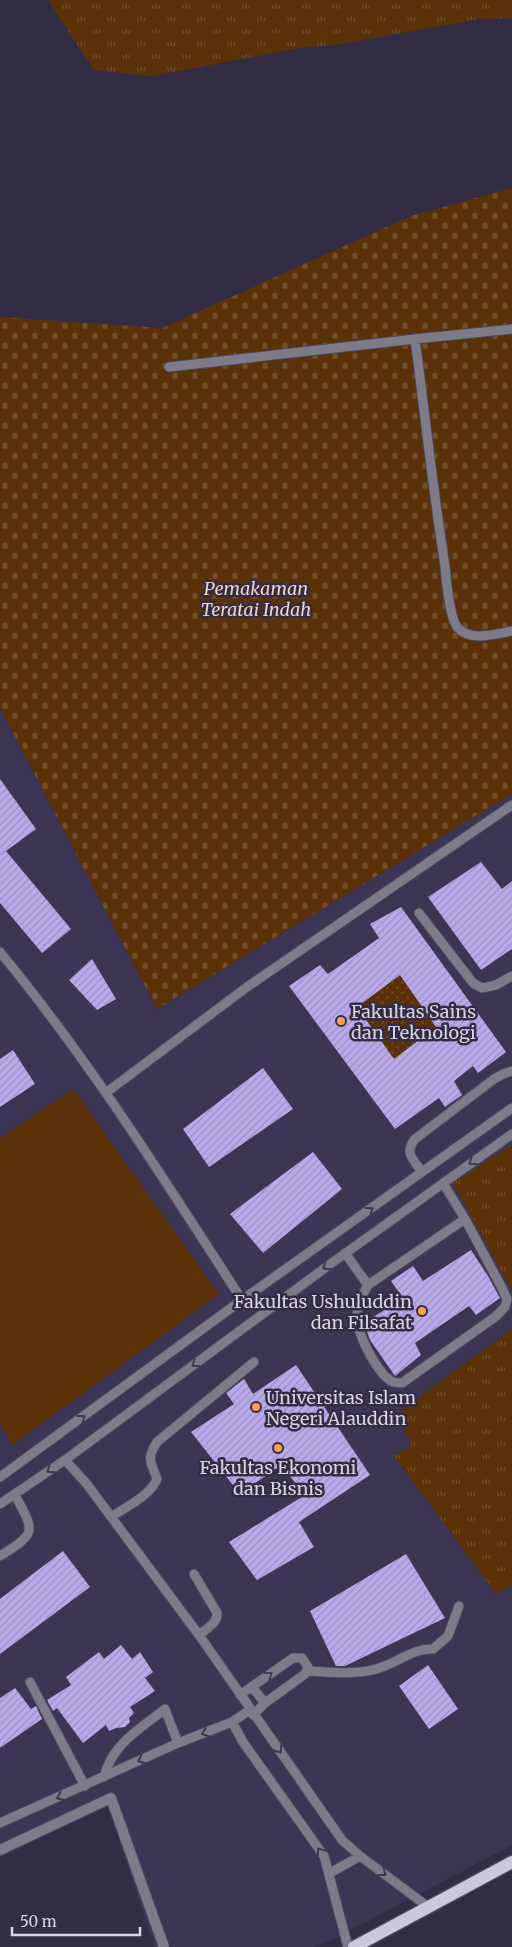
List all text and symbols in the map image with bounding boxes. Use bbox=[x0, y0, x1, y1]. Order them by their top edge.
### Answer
park label: Pemakaman Teratai Indah bbox=[201, 577, 311, 621]
place label: Fakultas Sains dan Teknologi bbox=[351, 1000, 476, 1044]
marker: Fakultas Sains dan Teknologi bbox=[335, 1015, 347, 1027]
one-way arrow bbox=[468, 1156, 478, 1165]
one-way arrow bbox=[364, 1207, 374, 1216]
one-way arrow bbox=[322, 1261, 332, 1270]
place label: Fakultas Ushuluddin dan Filsafat bbox=[234, 1290, 412, 1334]
marker: Fakultas Ushuluddin dan Filsafat bbox=[416, 1305, 428, 1317]
one-way arrow bbox=[192, 1358, 201, 1366]
place label: Universitas Islam Negeri Alauddin bbox=[266, 1386, 416, 1430]
marker: Universitas Islam Negeri Alauddin bbox=[250, 1401, 262, 1413]
one-way arrow bbox=[76, 1415, 85, 1423]
marker: Fakultas Ekonomi dan Bisnis bbox=[272, 1442, 284, 1454]
place label: Fakultas Ekonomi dan Bisnis bbox=[200, 1456, 357, 1500]
one-way arrow bbox=[46, 1464, 56, 1473]
one-way arrow bbox=[263, 1672, 272, 1681]
one-way arrow bbox=[201, 1727, 210, 1737]
one-way arrow bbox=[273, 1744, 282, 1754]
one-way arrow bbox=[137, 1754, 146, 1765]
one-way arrow bbox=[56, 1790, 65, 1801]
one-way arrow bbox=[317, 1847, 326, 1856]
one-way arrow bbox=[377, 1867, 387, 1876]
scale bar bbox=[12, 1904, 140, 1936]
text: 50 m bbox=[20, 1912, 57, 1931]

